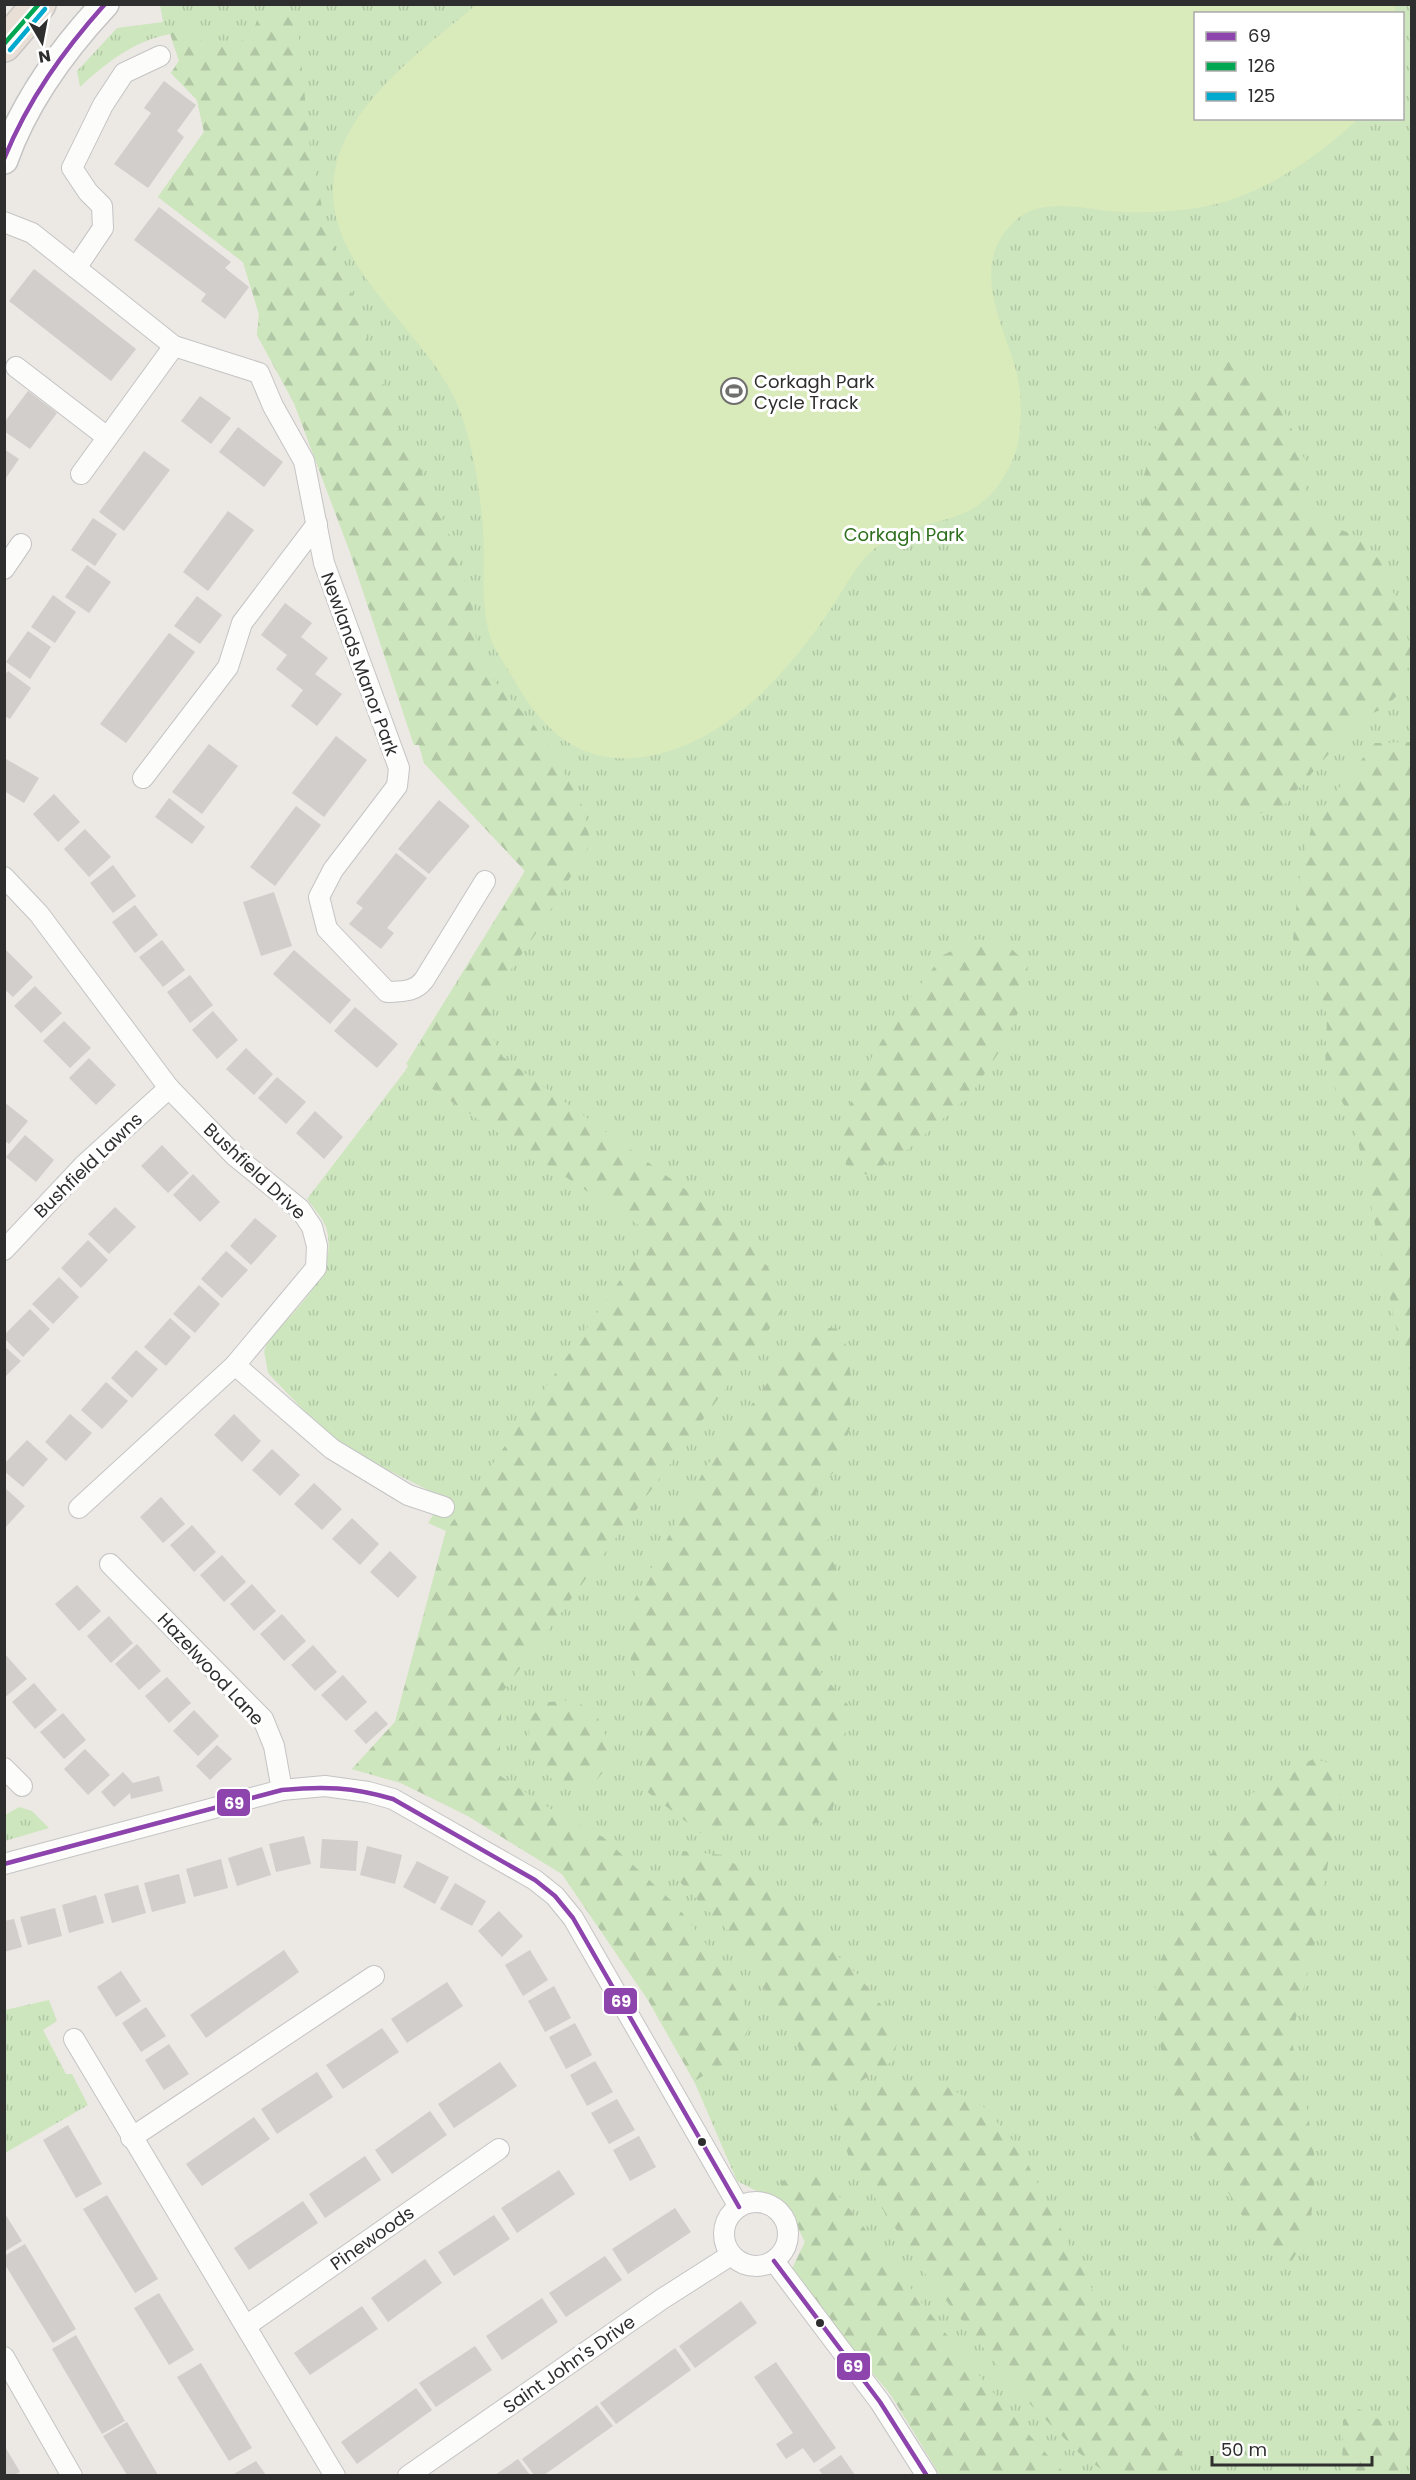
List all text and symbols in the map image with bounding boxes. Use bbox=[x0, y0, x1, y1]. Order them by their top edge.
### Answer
north arrow bbox=[12, 12, 72, 72]
legend bbox=[1194, 12, 1404, 120]
text: 69 bbox=[1248, 23, 1271, 48]
text: N bbox=[37, 44, 52, 69]
text: 126 bbox=[1248, 53, 1276, 78]
text: 125 bbox=[1248, 83, 1275, 108]
place label: Corkagh Park Cycle Track bbox=[754, 369, 875, 415]
sports icon: Corkagh Park Cycle Track bbox=[719, 376, 749, 406]
park label: Corkagh Park bbox=[844, 522, 965, 547]
street label: Newlands Manor Park bbox=[315, 569, 405, 760]
street label: Bushfield Lawns bbox=[28, 1107, 148, 1223]
street label: Bushfield Drive bbox=[198, 1117, 312, 1225]
street label: Hazelwood Lane bbox=[152, 1607, 270, 1731]
line badge: 69 bbox=[216, 1788, 251, 1817]
text: 69 bbox=[224, 1792, 244, 1815]
line badge: 69 bbox=[603, 1987, 638, 2015]
text: 69 bbox=[611, 1990, 631, 2013]
unlabelled marker bbox=[696, 2136, 708, 2148]
street label: Pinewoods bbox=[325, 2200, 419, 2276]
street label: Saint John's Drive bbox=[498, 2309, 640, 2419]
unlabelled marker bbox=[814, 2317, 826, 2329]
line badge: 69 bbox=[836, 2352, 871, 2381]
text: 69 bbox=[843, 2355, 863, 2378]
scale bar bbox=[1212, 2429, 1372, 2467]
text: 50 m bbox=[1221, 2437, 1267, 2462]

